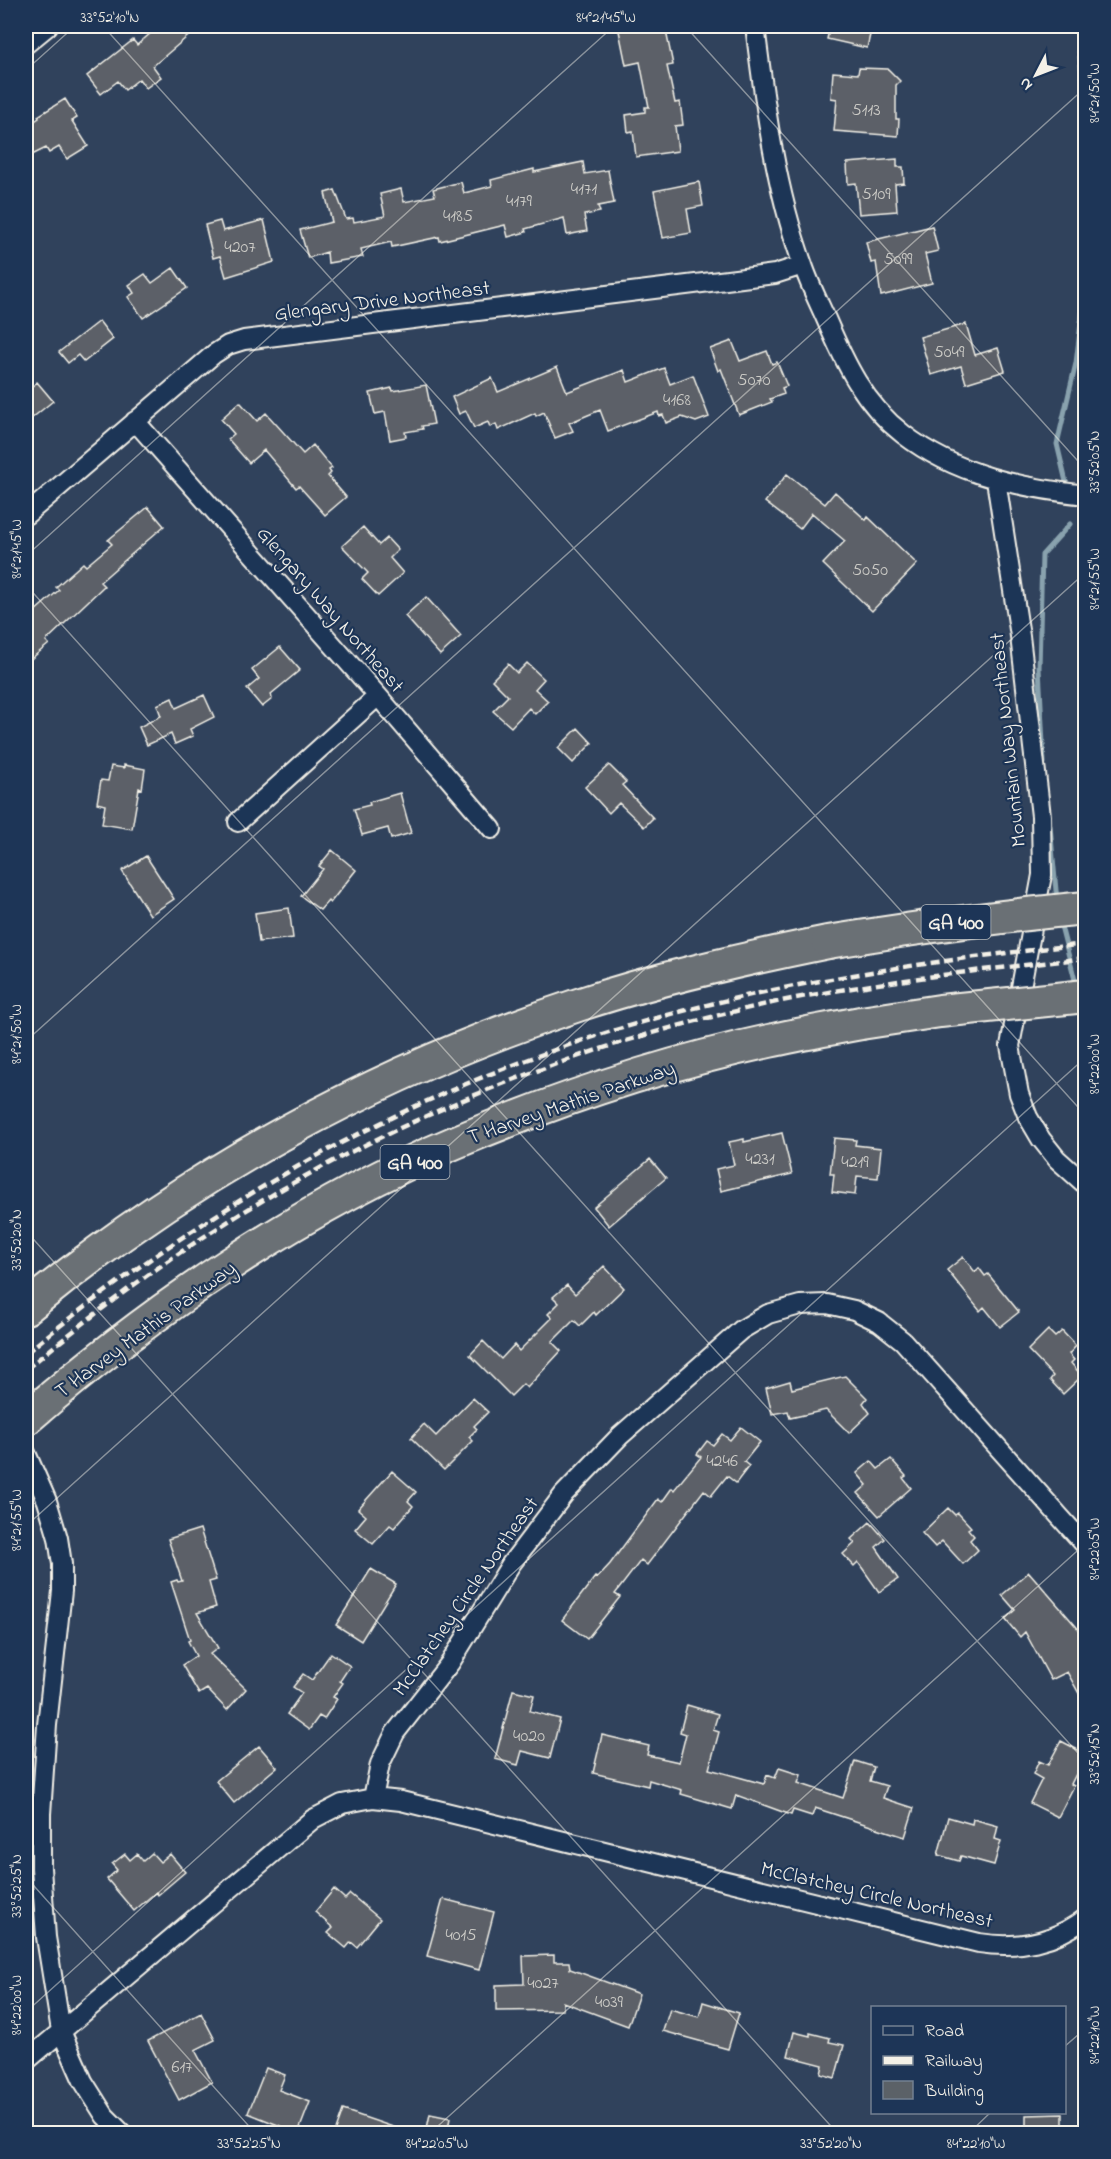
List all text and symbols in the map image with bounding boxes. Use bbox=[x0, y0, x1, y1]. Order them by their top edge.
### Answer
text: 33°52'10"N bbox=[81, 7, 139, 29]
text: 84°21'45"W bbox=[576, 7, 636, 29]
north arrow bbox=[1006, 45, 1066, 105]
text: 84°21'50"W bbox=[1084, 63, 1106, 123]
text: N bbox=[1014, 72, 1039, 96]
house number: 5113 bbox=[851, 98, 881, 124]
house number: 4171 bbox=[571, 177, 597, 203]
house number: 5109 bbox=[861, 182, 891, 208]
house number: 4179 bbox=[506, 189, 533, 215]
house number: 4185 bbox=[443, 204, 473, 230]
house number: 4207 bbox=[224, 235, 256, 261]
house number: 5099 bbox=[884, 247, 913, 273]
street label: Glengary Drive Northeast bbox=[273, 274, 492, 332]
house number: 5049 bbox=[934, 340, 965, 366]
house number: 5070 bbox=[737, 368, 771, 394]
house number: 4168 bbox=[663, 388, 691, 414]
text: 33°52'05"N bbox=[1084, 431, 1106, 493]
text: 84°21'45"W bbox=[6, 519, 28, 579]
street label: Glengary Way Northeast bbox=[247, 520, 410, 702]
text: 84°21'55"W bbox=[1084, 548, 1106, 610]
house number: 5050 bbox=[852, 558, 888, 584]
street label: Mountain Way Northeast bbox=[983, 631, 1037, 848]
road number: GA 400 bbox=[922, 905, 990, 939]
text: 84°21'50"W bbox=[6, 1004, 28, 1064]
text: 84°22'00"W bbox=[1084, 1034, 1106, 1094]
street label: T Harvey Mathis Parkway bbox=[464, 1054, 680, 1155]
road number: GA 400 bbox=[380, 1145, 450, 1179]
house number: 4231 bbox=[745, 1147, 775, 1173]
house number: 4219 bbox=[841, 1150, 869, 1176]
text: 33°52'20"N bbox=[6, 1209, 28, 1271]
street label: T Harvey Mathis Parkway bbox=[49, 1254, 244, 1408]
house number: 4246 bbox=[706, 1449, 738, 1475]
text: 84°21'55"W bbox=[6, 1489, 28, 1551]
street label: McClatchey Circle Northeast bbox=[386, 1491, 549, 1704]
text: 84°22'05"W bbox=[1084, 1518, 1106, 1580]
text: 33°52'15"N bbox=[1084, 1723, 1106, 1785]
house number: 4020 bbox=[513, 1724, 545, 1750]
text: 33°52'25"N bbox=[6, 1854, 28, 1918]
street label: McClatchey Circle Northeast bbox=[757, 1855, 996, 1939]
house number: 4015 bbox=[445, 1923, 477, 1949]
house number: 4027 bbox=[527, 1971, 559, 1997]
text: 84°22'00"W bbox=[6, 1975, 28, 2035]
house number: 4039 bbox=[595, 1990, 624, 2016]
legend bbox=[871, 2006, 1066, 2114]
text: 84°22'10"W bbox=[1084, 2006, 1106, 2064]
text: Road bbox=[925, 2019, 964, 2045]
text: Railway bbox=[925, 2049, 982, 2075]
house number: 617 bbox=[171, 2055, 193, 2081]
text: Building bbox=[924, 2079, 984, 2106]
text: 33°52'25"N bbox=[217, 2133, 281, 2155]
text: 84°22'05"W bbox=[406, 2133, 468, 2155]
text: 33°52'20"N bbox=[800, 2133, 862, 2155]
text: 84°22'10"W bbox=[947, 2133, 1005, 2155]

